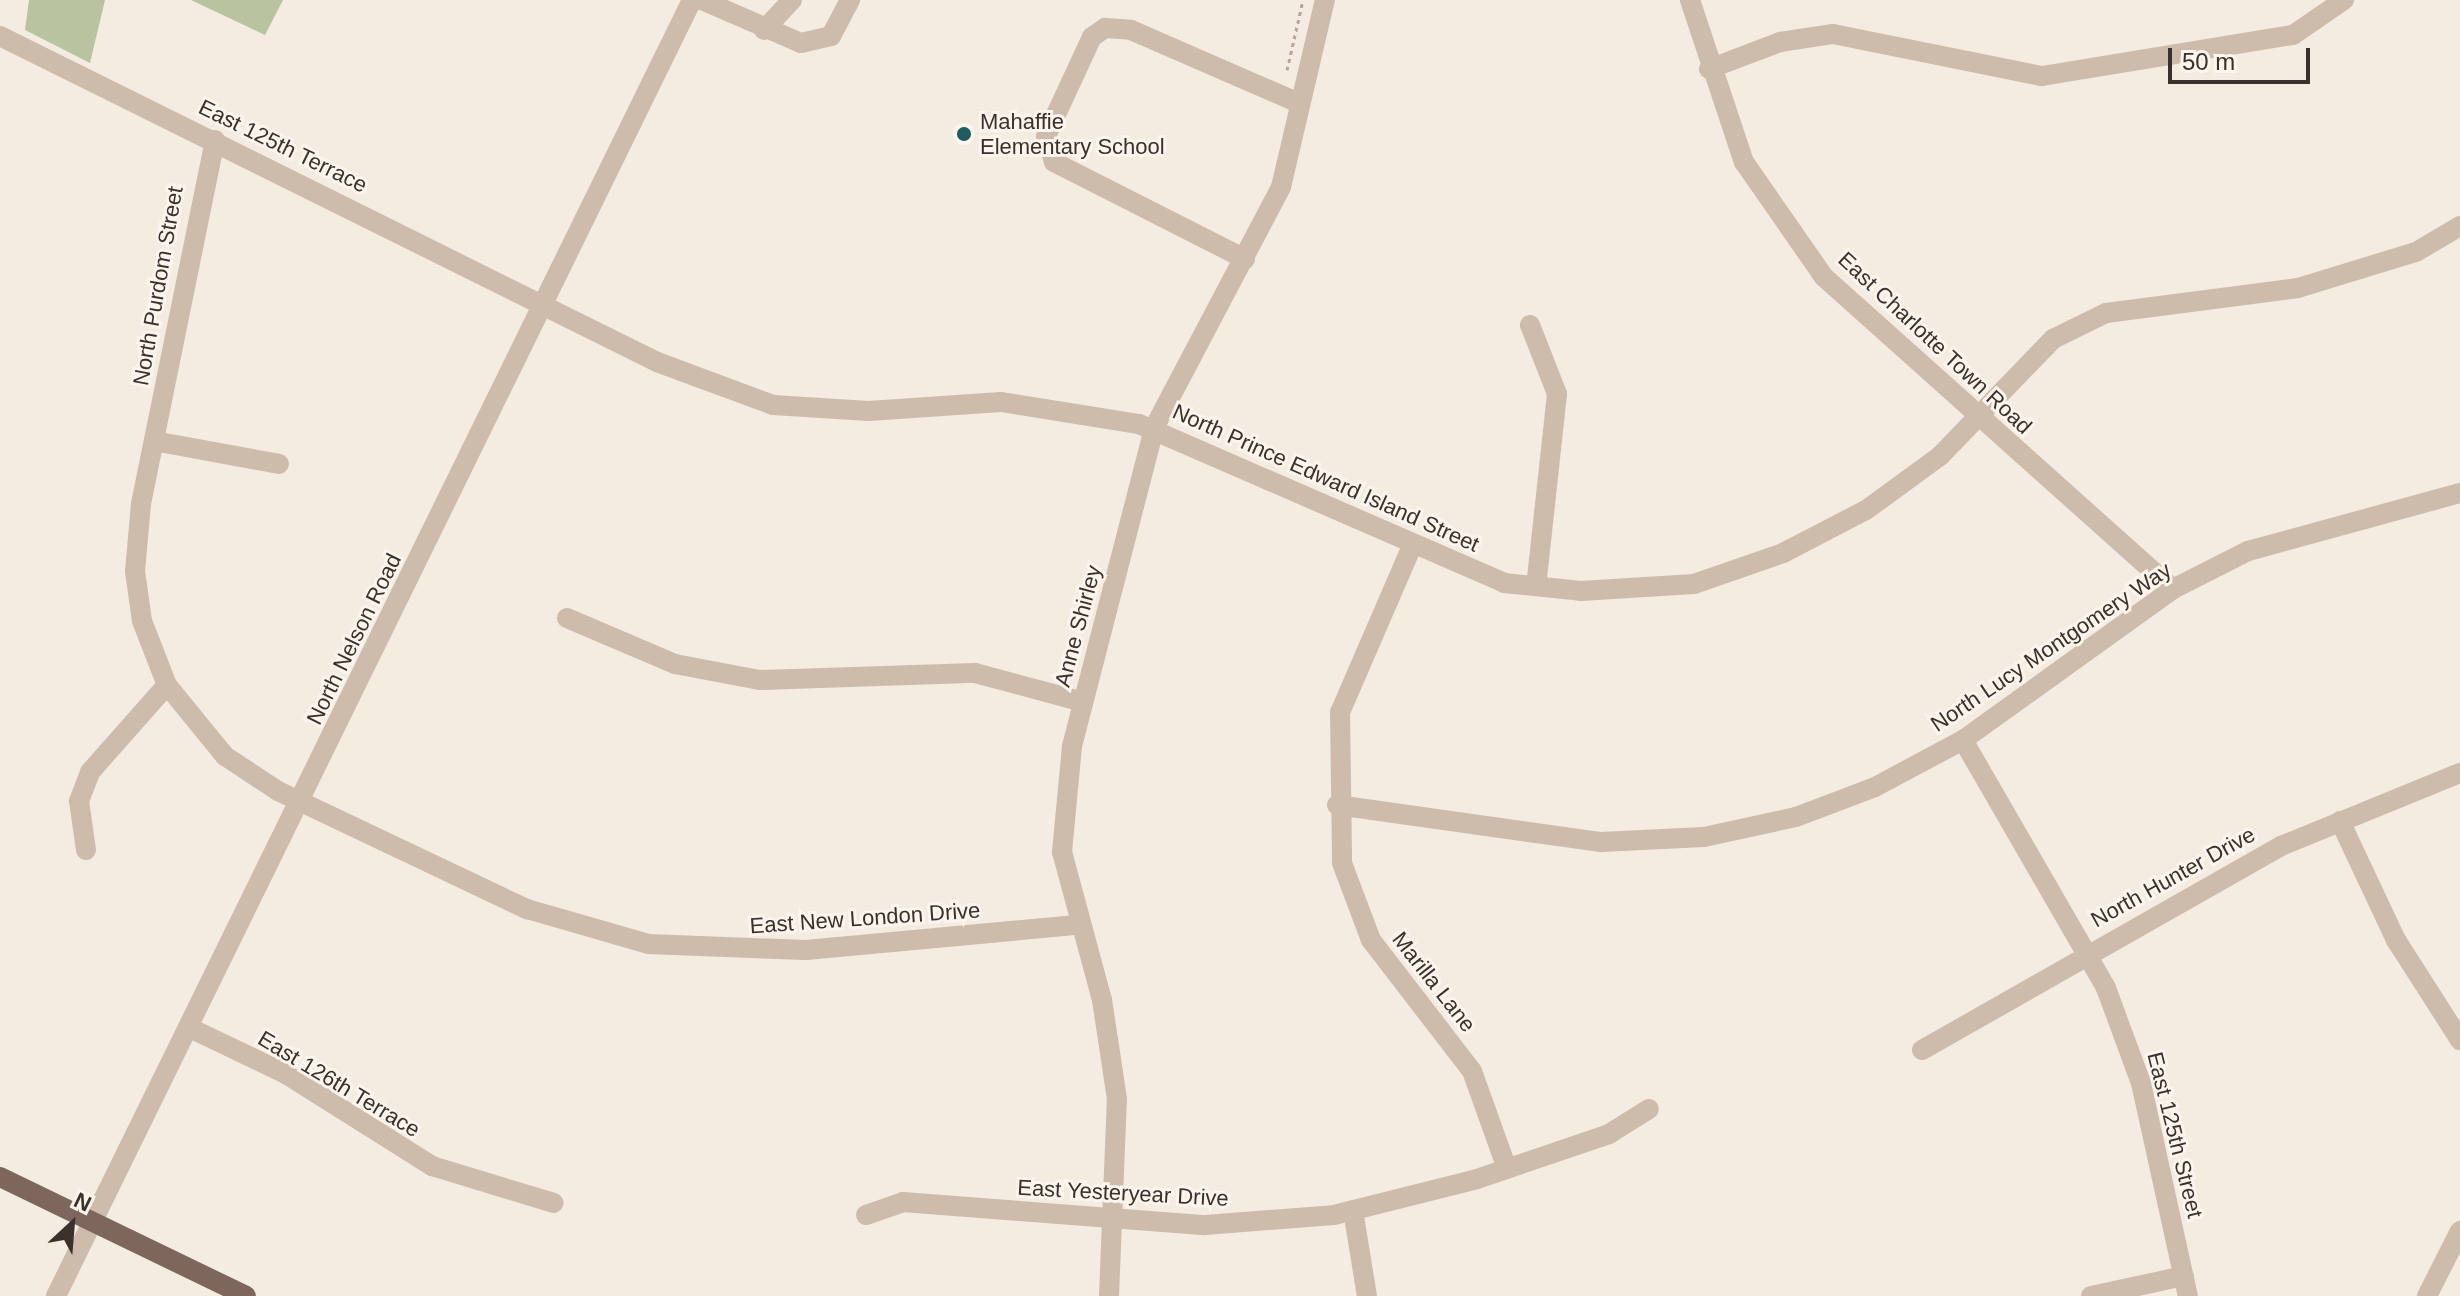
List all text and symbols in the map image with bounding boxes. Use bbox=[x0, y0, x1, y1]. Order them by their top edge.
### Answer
scale bar bbox=[2172, 32, 2314, 82]
text: 50 m bbox=[2182, 48, 2235, 75]
street label: East 125th Terrace bbox=[194, 94, 372, 198]
place label: Mahaffie Elementary School bbox=[980, 108, 1165, 160]
marker: Mahaffie Elementary School bbox=[955, 125, 973, 143]
street label: North Purdom Street bbox=[127, 184, 189, 388]
street label: East Charlotte Town Road bbox=[1833, 246, 2037, 440]
street label: North Prince Edward Island Street bbox=[1169, 398, 1483, 558]
street label: North Nelson Road bbox=[301, 549, 407, 729]
street label: North Lucy Montgomery Way bbox=[1926, 557, 2176, 737]
street label: Anne Shirley bbox=[1049, 562, 1107, 690]
street label: North Hunter Drive bbox=[2086, 821, 2260, 933]
street label: East New London Drive bbox=[749, 897, 981, 939]
street label: Marilla Lane bbox=[1387, 927, 1481, 1037]
street label: East 126th Terrace bbox=[253, 1025, 425, 1143]
street label: East 125th Street bbox=[2142, 1049, 2208, 1221]
street label: East Yesteryear Drive bbox=[1016, 1174, 1230, 1212]
north arrow bbox=[32, 1184, 112, 1264]
text: N bbox=[70, 1187, 95, 1217]

